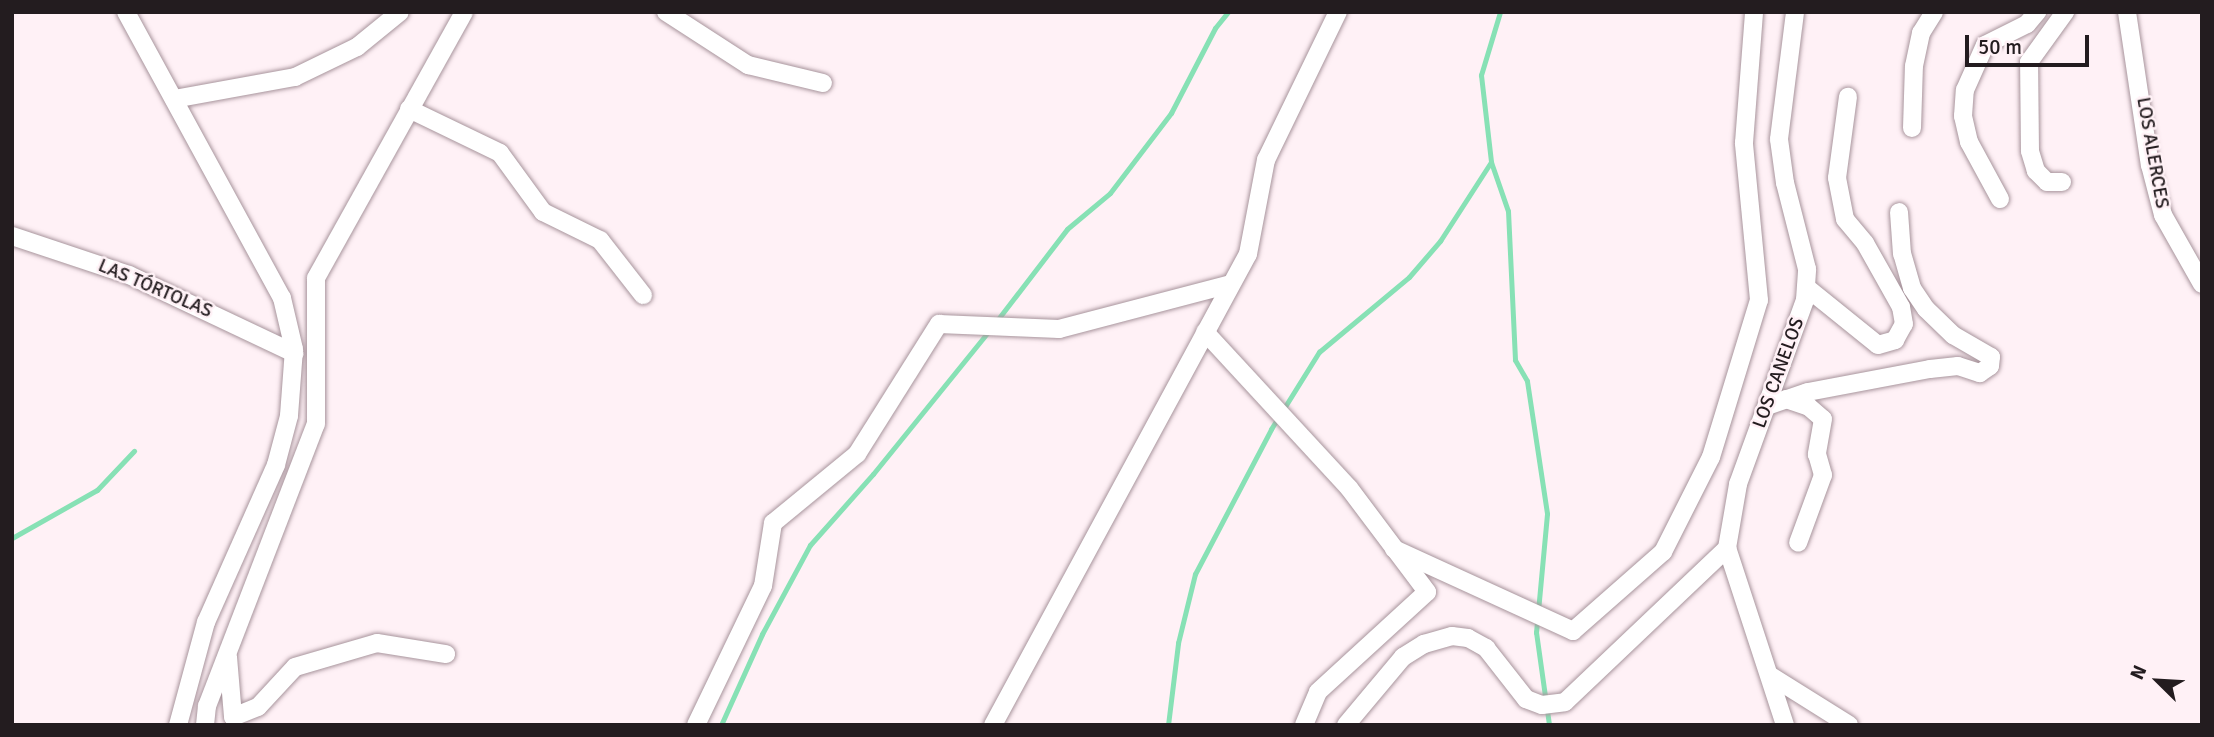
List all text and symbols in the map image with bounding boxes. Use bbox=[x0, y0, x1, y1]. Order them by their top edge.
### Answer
scale bar bbox=[1969, 21, 2093, 65]
text: 50 m bbox=[1978, 34, 2022, 60]
street label: LOS ALERCES bbox=[2131, 96, 2173, 210]
street label: LAS TÓRTOLAS bbox=[94, 255, 216, 323]
street label: LOS CANELOS bbox=[1748, 315, 1810, 431]
north arrow bbox=[2123, 646, 2193, 716]
text: N bbox=[2125, 662, 2152, 683]

